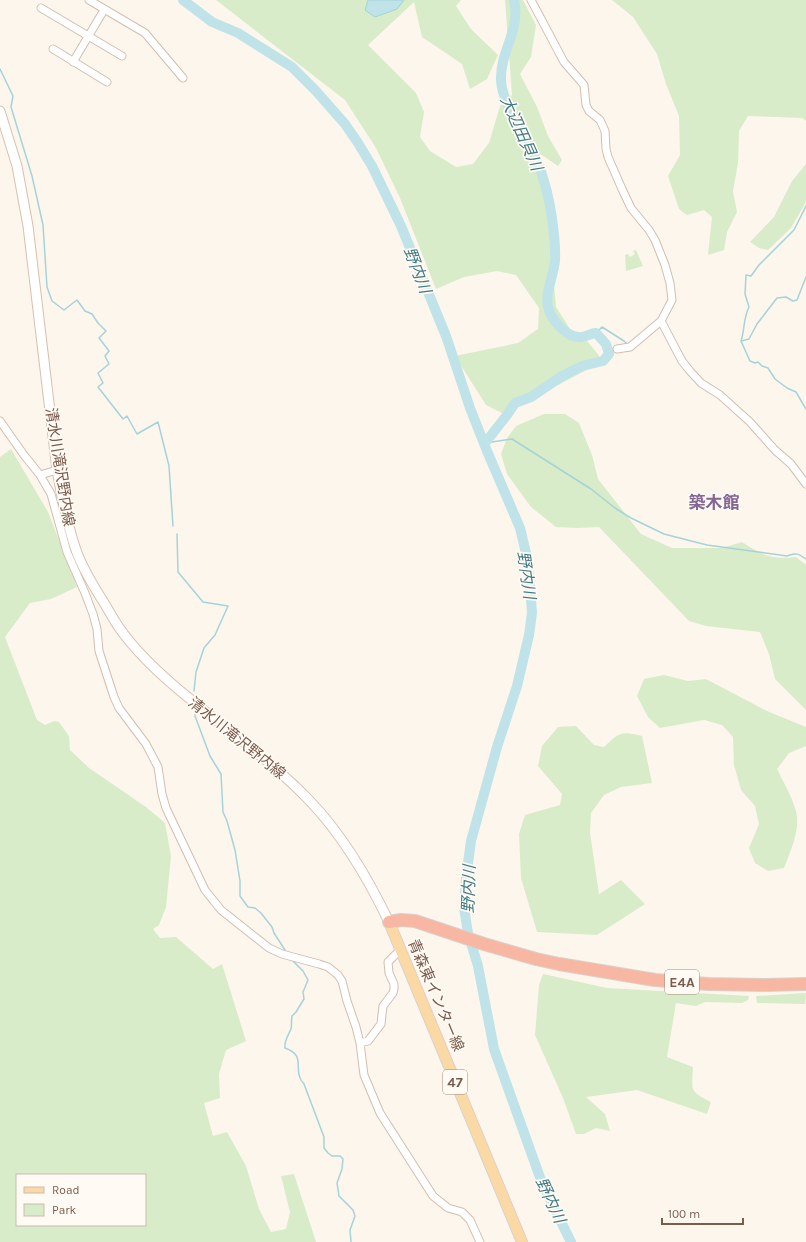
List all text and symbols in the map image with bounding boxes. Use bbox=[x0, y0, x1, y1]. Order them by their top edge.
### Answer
water label: 大辺田貝川 bbox=[497, 93, 547, 175]
water label: 野内川 bbox=[400, 244, 436, 298]
street label: 清水川滝沢野内線 bbox=[42, 406, 78, 528]
district label: 築木館 bbox=[689, 492, 740, 512]
water label: 野内川 bbox=[514, 550, 540, 602]
street label: 清水川滝沢野内線 bbox=[185, 693, 289, 783]
water label: 野内川 bbox=[458, 863, 479, 913]
street label: 青森東インター線 bbox=[404, 936, 468, 1054]
road number: E4A bbox=[665, 970, 699, 994]
road number: 47 bbox=[443, 1070, 467, 1094]
legend bbox=[16, 1174, 146, 1226]
water label: 野内川 bbox=[532, 1174, 570, 1228]
text: Road bbox=[52, 1183, 80, 1197]
scale bar bbox=[662, 1200, 743, 1226]
text: Park bbox=[52, 1203, 77, 1217]
text: 100 m bbox=[668, 1207, 700, 1221]

